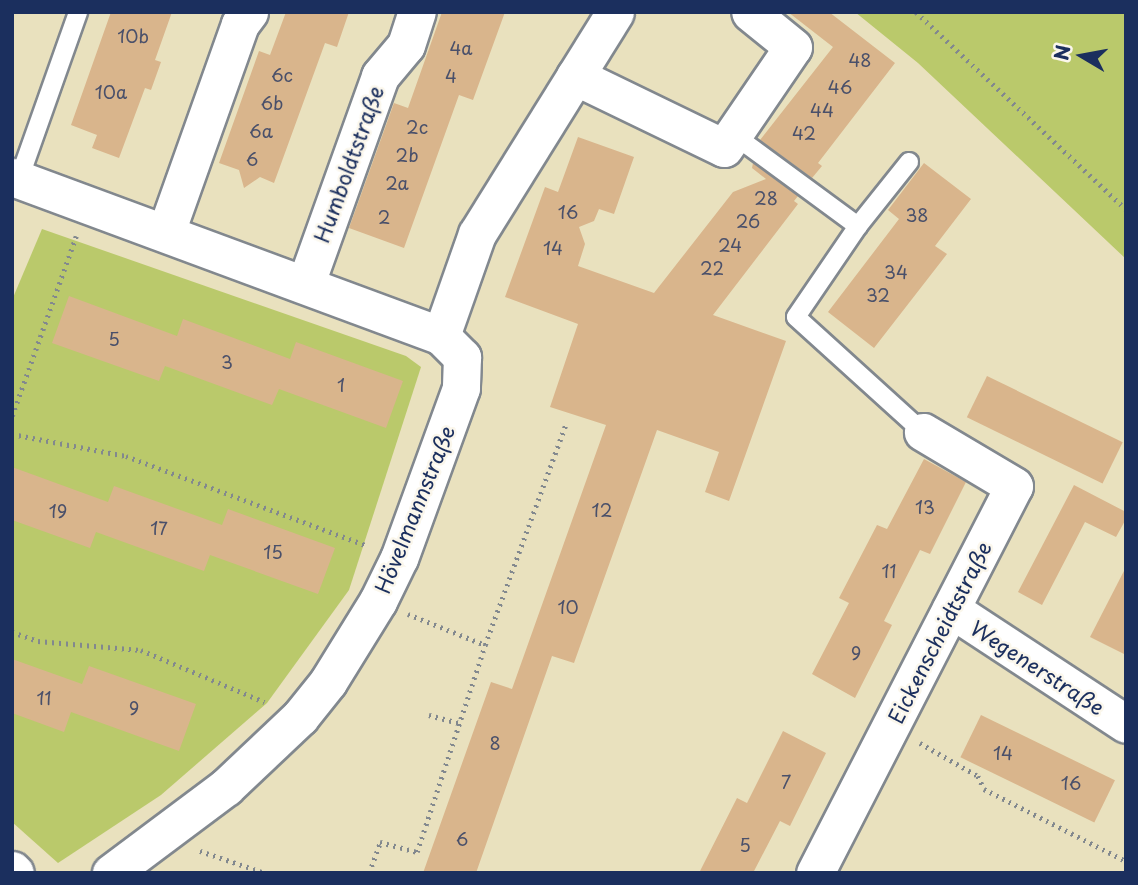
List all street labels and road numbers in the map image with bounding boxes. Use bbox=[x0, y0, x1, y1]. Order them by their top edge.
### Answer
street label: Humboldtstraße bbox=[308, 82, 388, 246]
street label: Hövelmannstraße bbox=[369, 421, 459, 597]
street label: Eickenscheidtstraße bbox=[882, 537, 996, 727]
street label: Wegenerstraße bbox=[967, 614, 1109, 720]

